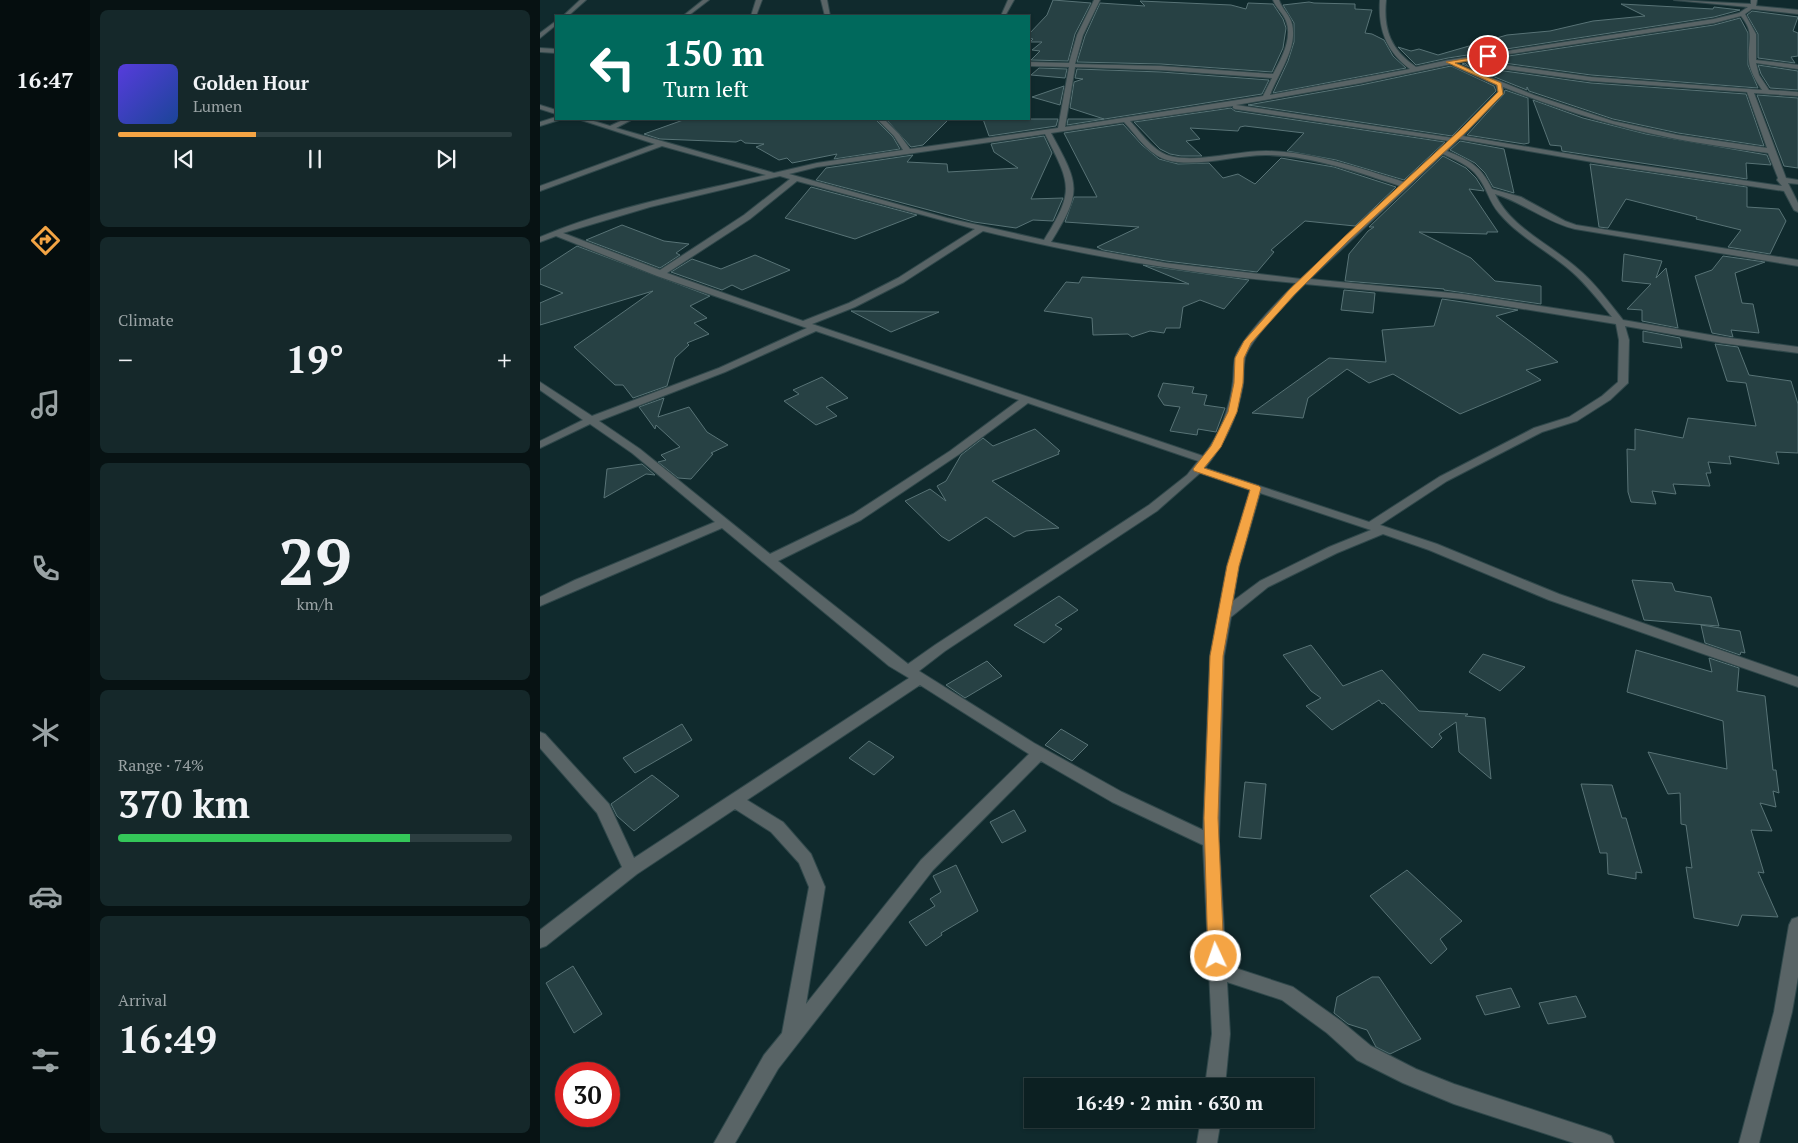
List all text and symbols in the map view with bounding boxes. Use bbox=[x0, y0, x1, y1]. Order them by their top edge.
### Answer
text: 150 m bbox=[663, 30, 764, 76]
icon: left bbox=[580, 35, 645, 100]
pin bbox=[1467, 35, 1509, 77]
icon: arrive bbox=[1474, 42, 1502, 70]
text: 16:47 bbox=[16, 65, 74, 94]
text: Golden Hour bbox=[193, 70, 309, 95]
text: Turn left bbox=[663, 74, 749, 103]
text: Lumen bbox=[193, 95, 242, 117]
icon: previous bbox=[170, 145, 198, 173]
icon: pause bbox=[301, 145, 329, 173]
icon: next bbox=[432, 145, 460, 173]
icon: directions bbox=[28, 223, 63, 258]
text: Climate bbox=[118, 309, 174, 331]
text: 19° bbox=[286, 334, 344, 384]
text: − bbox=[118, 341, 133, 378]
text: + bbox=[497, 341, 512, 378]
icon: music bbox=[28, 387, 63, 422]
text: 29 bbox=[278, 517, 352, 604]
icon: phone bbox=[28, 551, 63, 586]
text: km/h bbox=[297, 593, 333, 615]
icon: climate bbox=[28, 715, 63, 750]
text: Range · 74% bbox=[118, 754, 204, 776]
text: 370 km bbox=[118, 779, 250, 829]
icon: car bbox=[28, 879, 63, 914]
position arrow bbox=[1189, 929, 1241, 981]
text: Arrival bbox=[118, 989, 167, 1011]
text: 16:49 bbox=[118, 1014, 217, 1064]
icon: filters bbox=[28, 1043, 63, 1078]
speed limit sign: 30 bbox=[555, 1062, 620, 1127]
text: 16:49 · 2 min · 630 m bbox=[1075, 1090, 1263, 1115]

